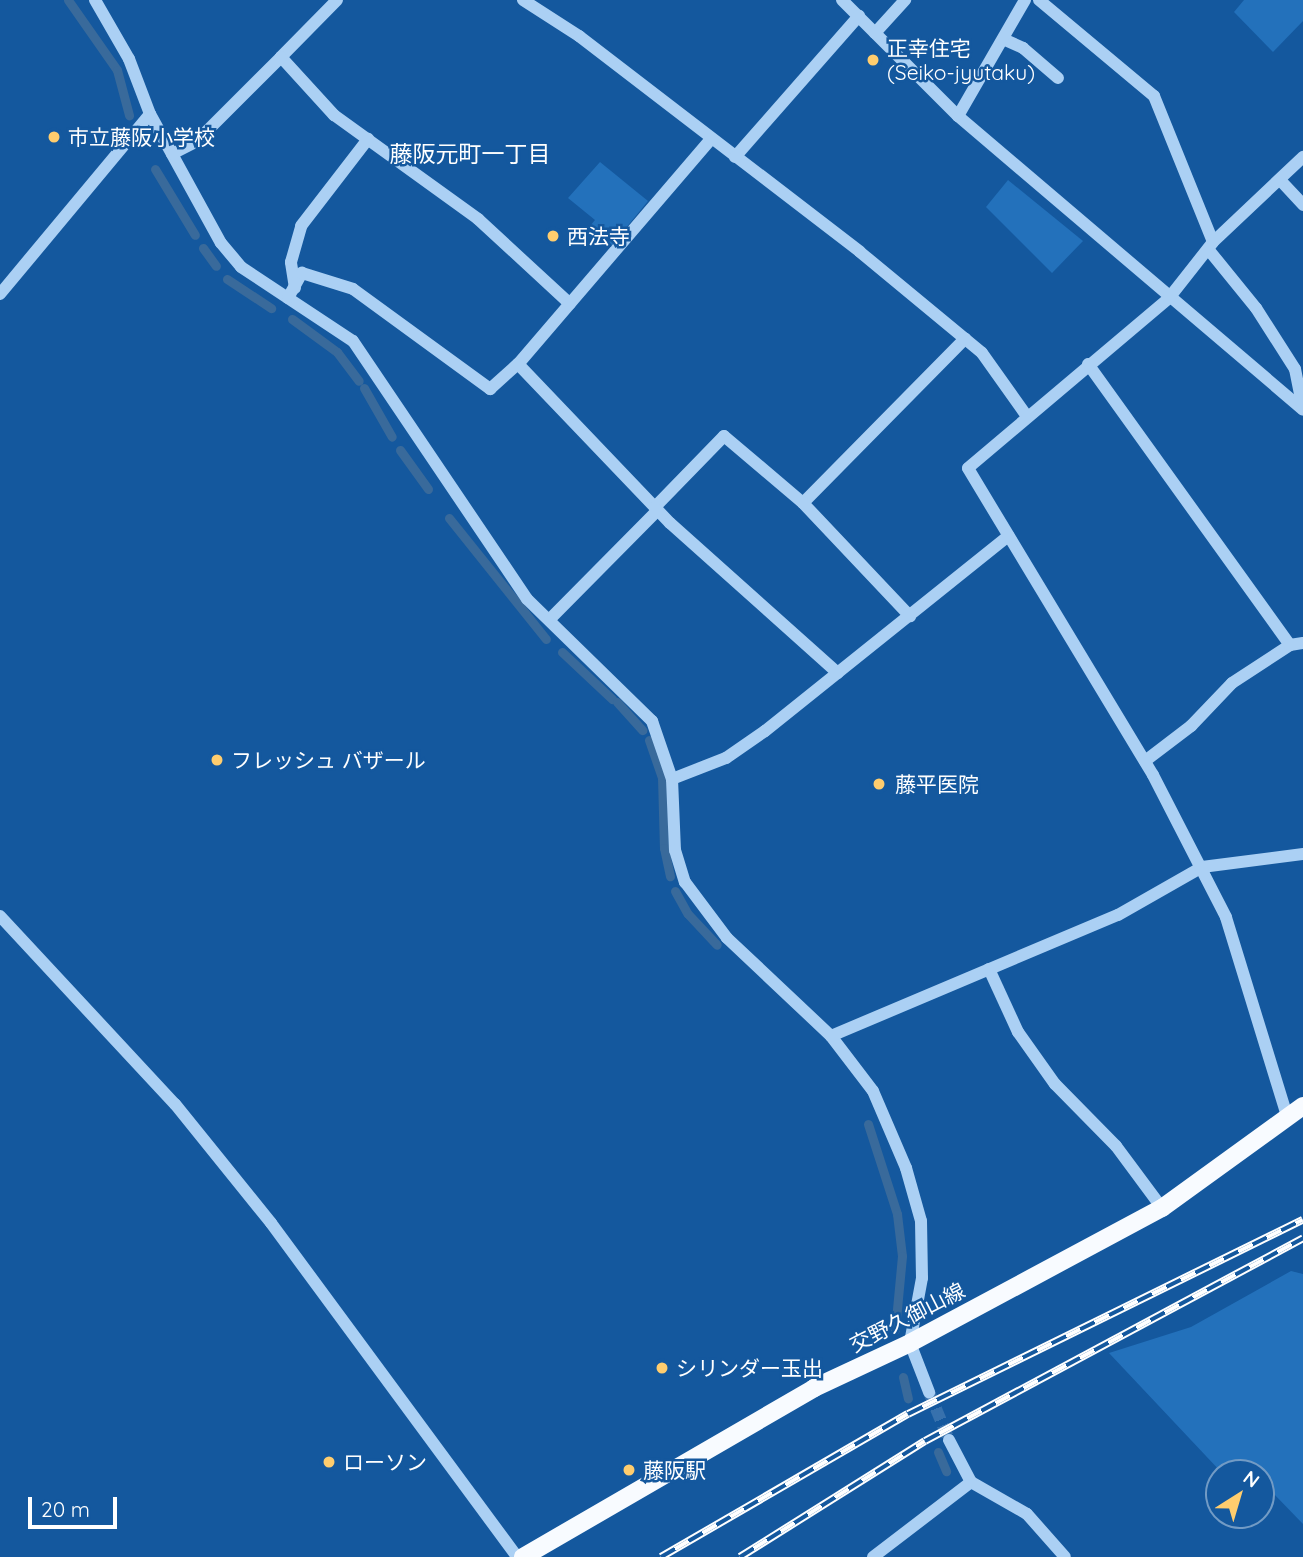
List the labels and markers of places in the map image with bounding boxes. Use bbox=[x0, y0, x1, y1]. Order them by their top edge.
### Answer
place label: 正幸住宅 (Seiko-jyutaku) bbox=[887, 35, 1035, 85]
marker: 正幸住宅 (Seiko-jyutaku) bbox=[865, 52, 881, 68]
place label: 市立藤阪小学校 bbox=[68, 124, 215, 150]
marker: 市立藤阪小学校 bbox=[46, 129, 62, 145]
place label: 西法寺 bbox=[567, 223, 630, 249]
marker: 西法寺 bbox=[545, 228, 561, 244]
place label: フレッシュ バザール bbox=[231, 747, 426, 773]
marker: フレッシュ バザール bbox=[209, 752, 225, 768]
place label: 藤平医院 bbox=[895, 771, 979, 797]
marker: 藤平医院 bbox=[869, 774, 889, 794]
place label: シリンダー玉出 bbox=[676, 1355, 823, 1381]
marker: シリンダー玉出 bbox=[654, 1360, 670, 1376]
place label: ローソン bbox=[343, 1449, 427, 1475]
marker: ローソン bbox=[321, 1454, 337, 1470]
place label: 藤阪駅 bbox=[643, 1457, 706, 1483]
marker: 藤阪駅 bbox=[621, 1462, 637, 1478]

